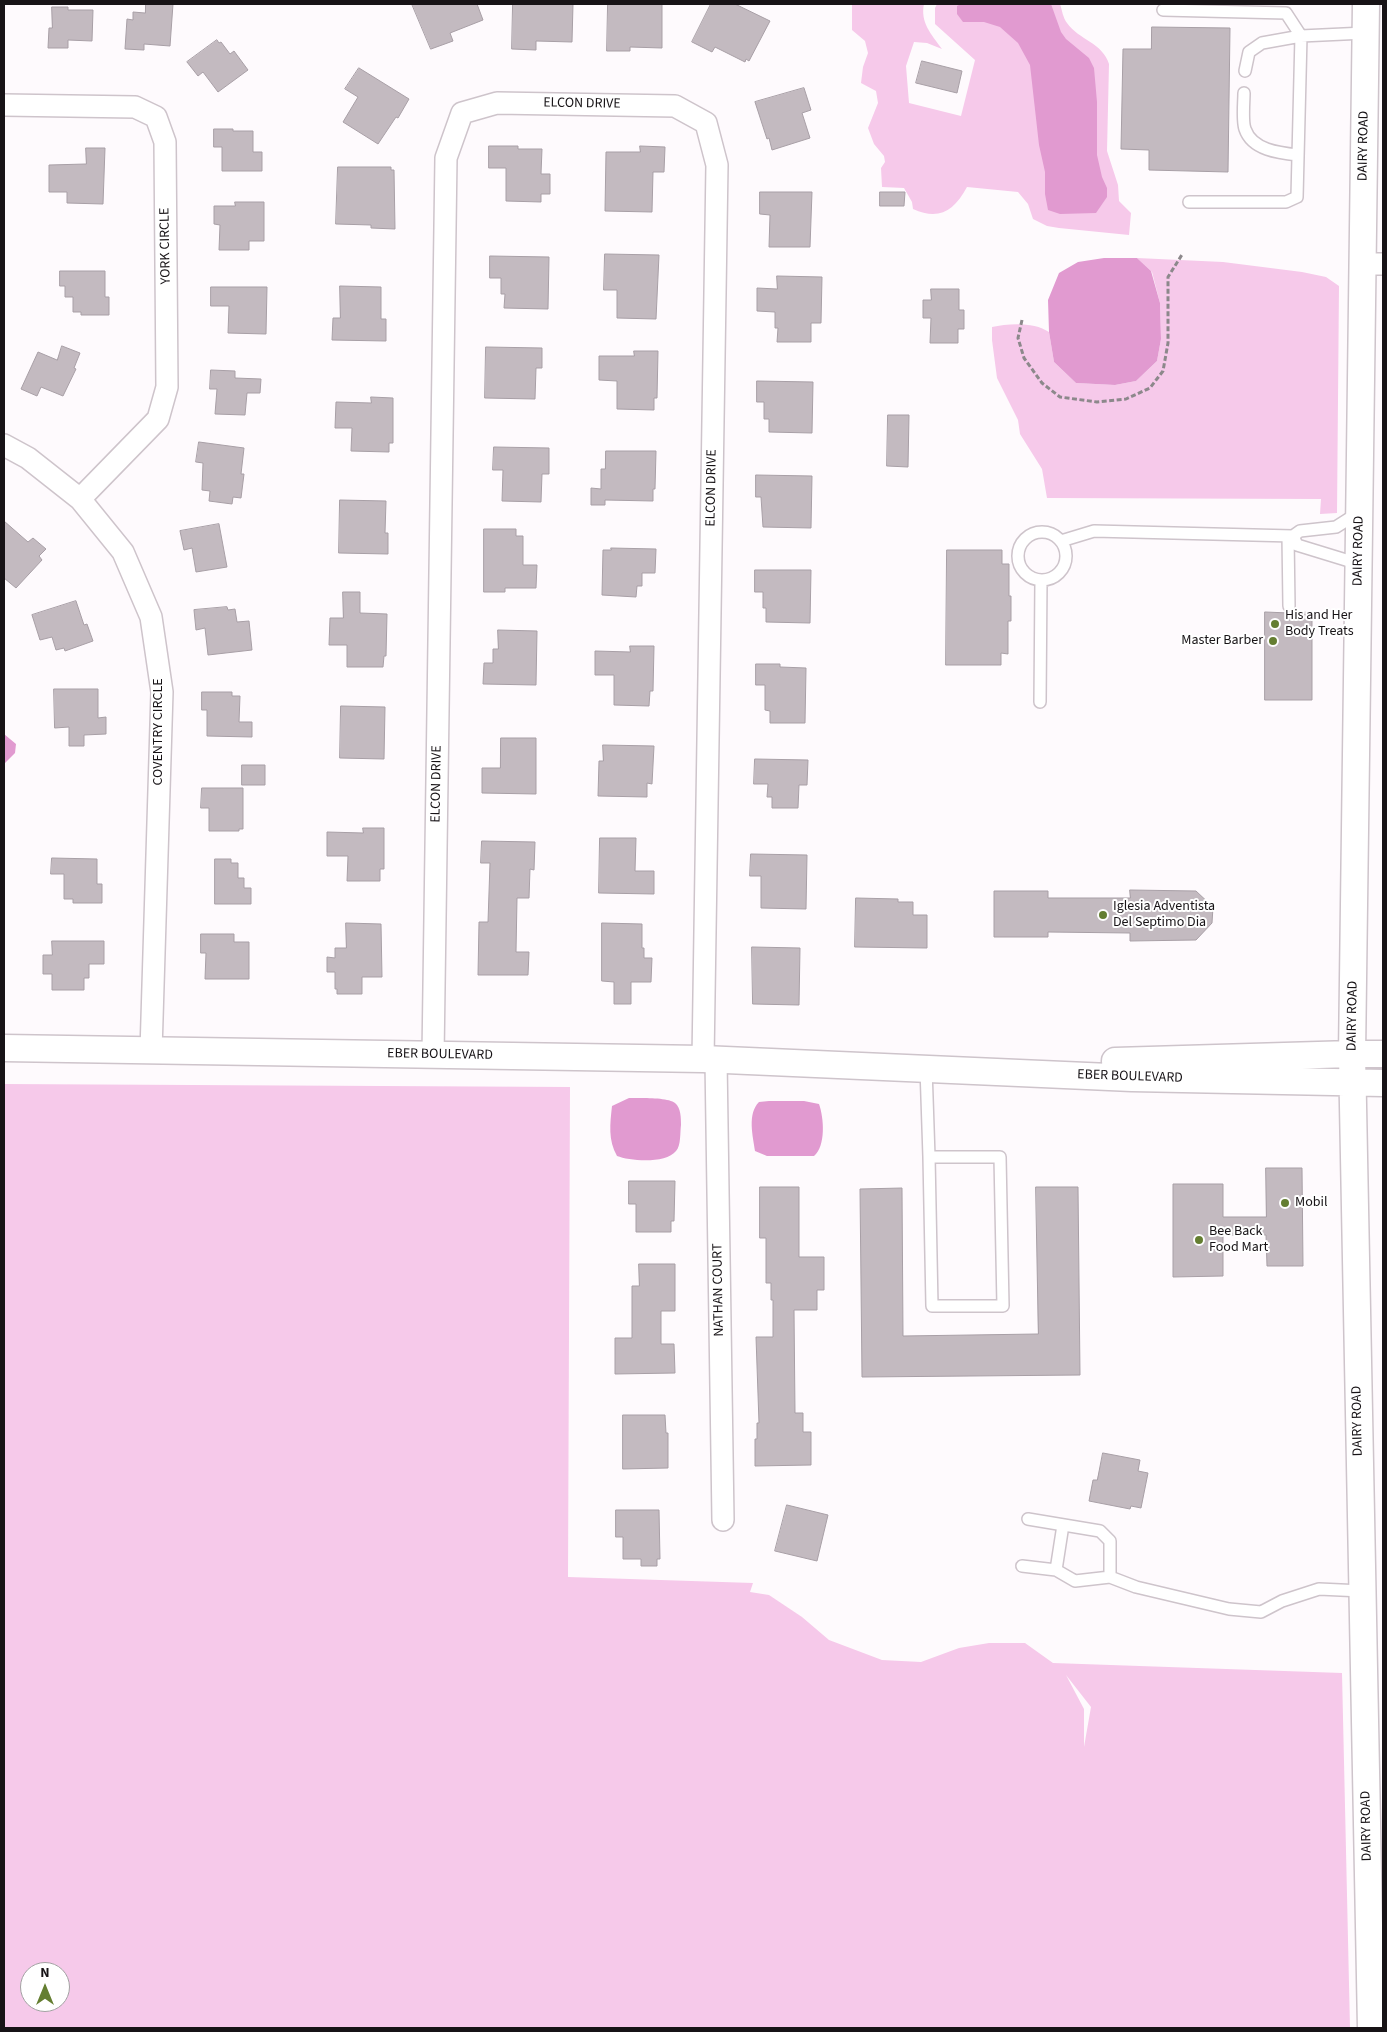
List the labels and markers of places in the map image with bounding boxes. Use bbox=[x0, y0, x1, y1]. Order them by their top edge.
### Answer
place label: His and Her Body Treats bbox=[1285, 608, 1354, 640]
marker: His and Her Body Treats bbox=[1269, 618, 1281, 630]
place label: Master Barber bbox=[1181, 633, 1263, 649]
marker: Master Barber bbox=[1267, 635, 1279, 647]
place label: Iglesia Adventista Del Septimo Dia bbox=[1113, 899, 1215, 932]
marker: Iglesia Adventista Del Septimo Dia bbox=[1097, 909, 1109, 921]
place label: Mobil bbox=[1295, 1195, 1328, 1211]
marker: Mobil bbox=[1279, 1197, 1291, 1209]
place label: Bee Back Food Mart bbox=[1209, 1224, 1268, 1256]
marker: Bee Back Food Mart bbox=[1193, 1234, 1205, 1246]

